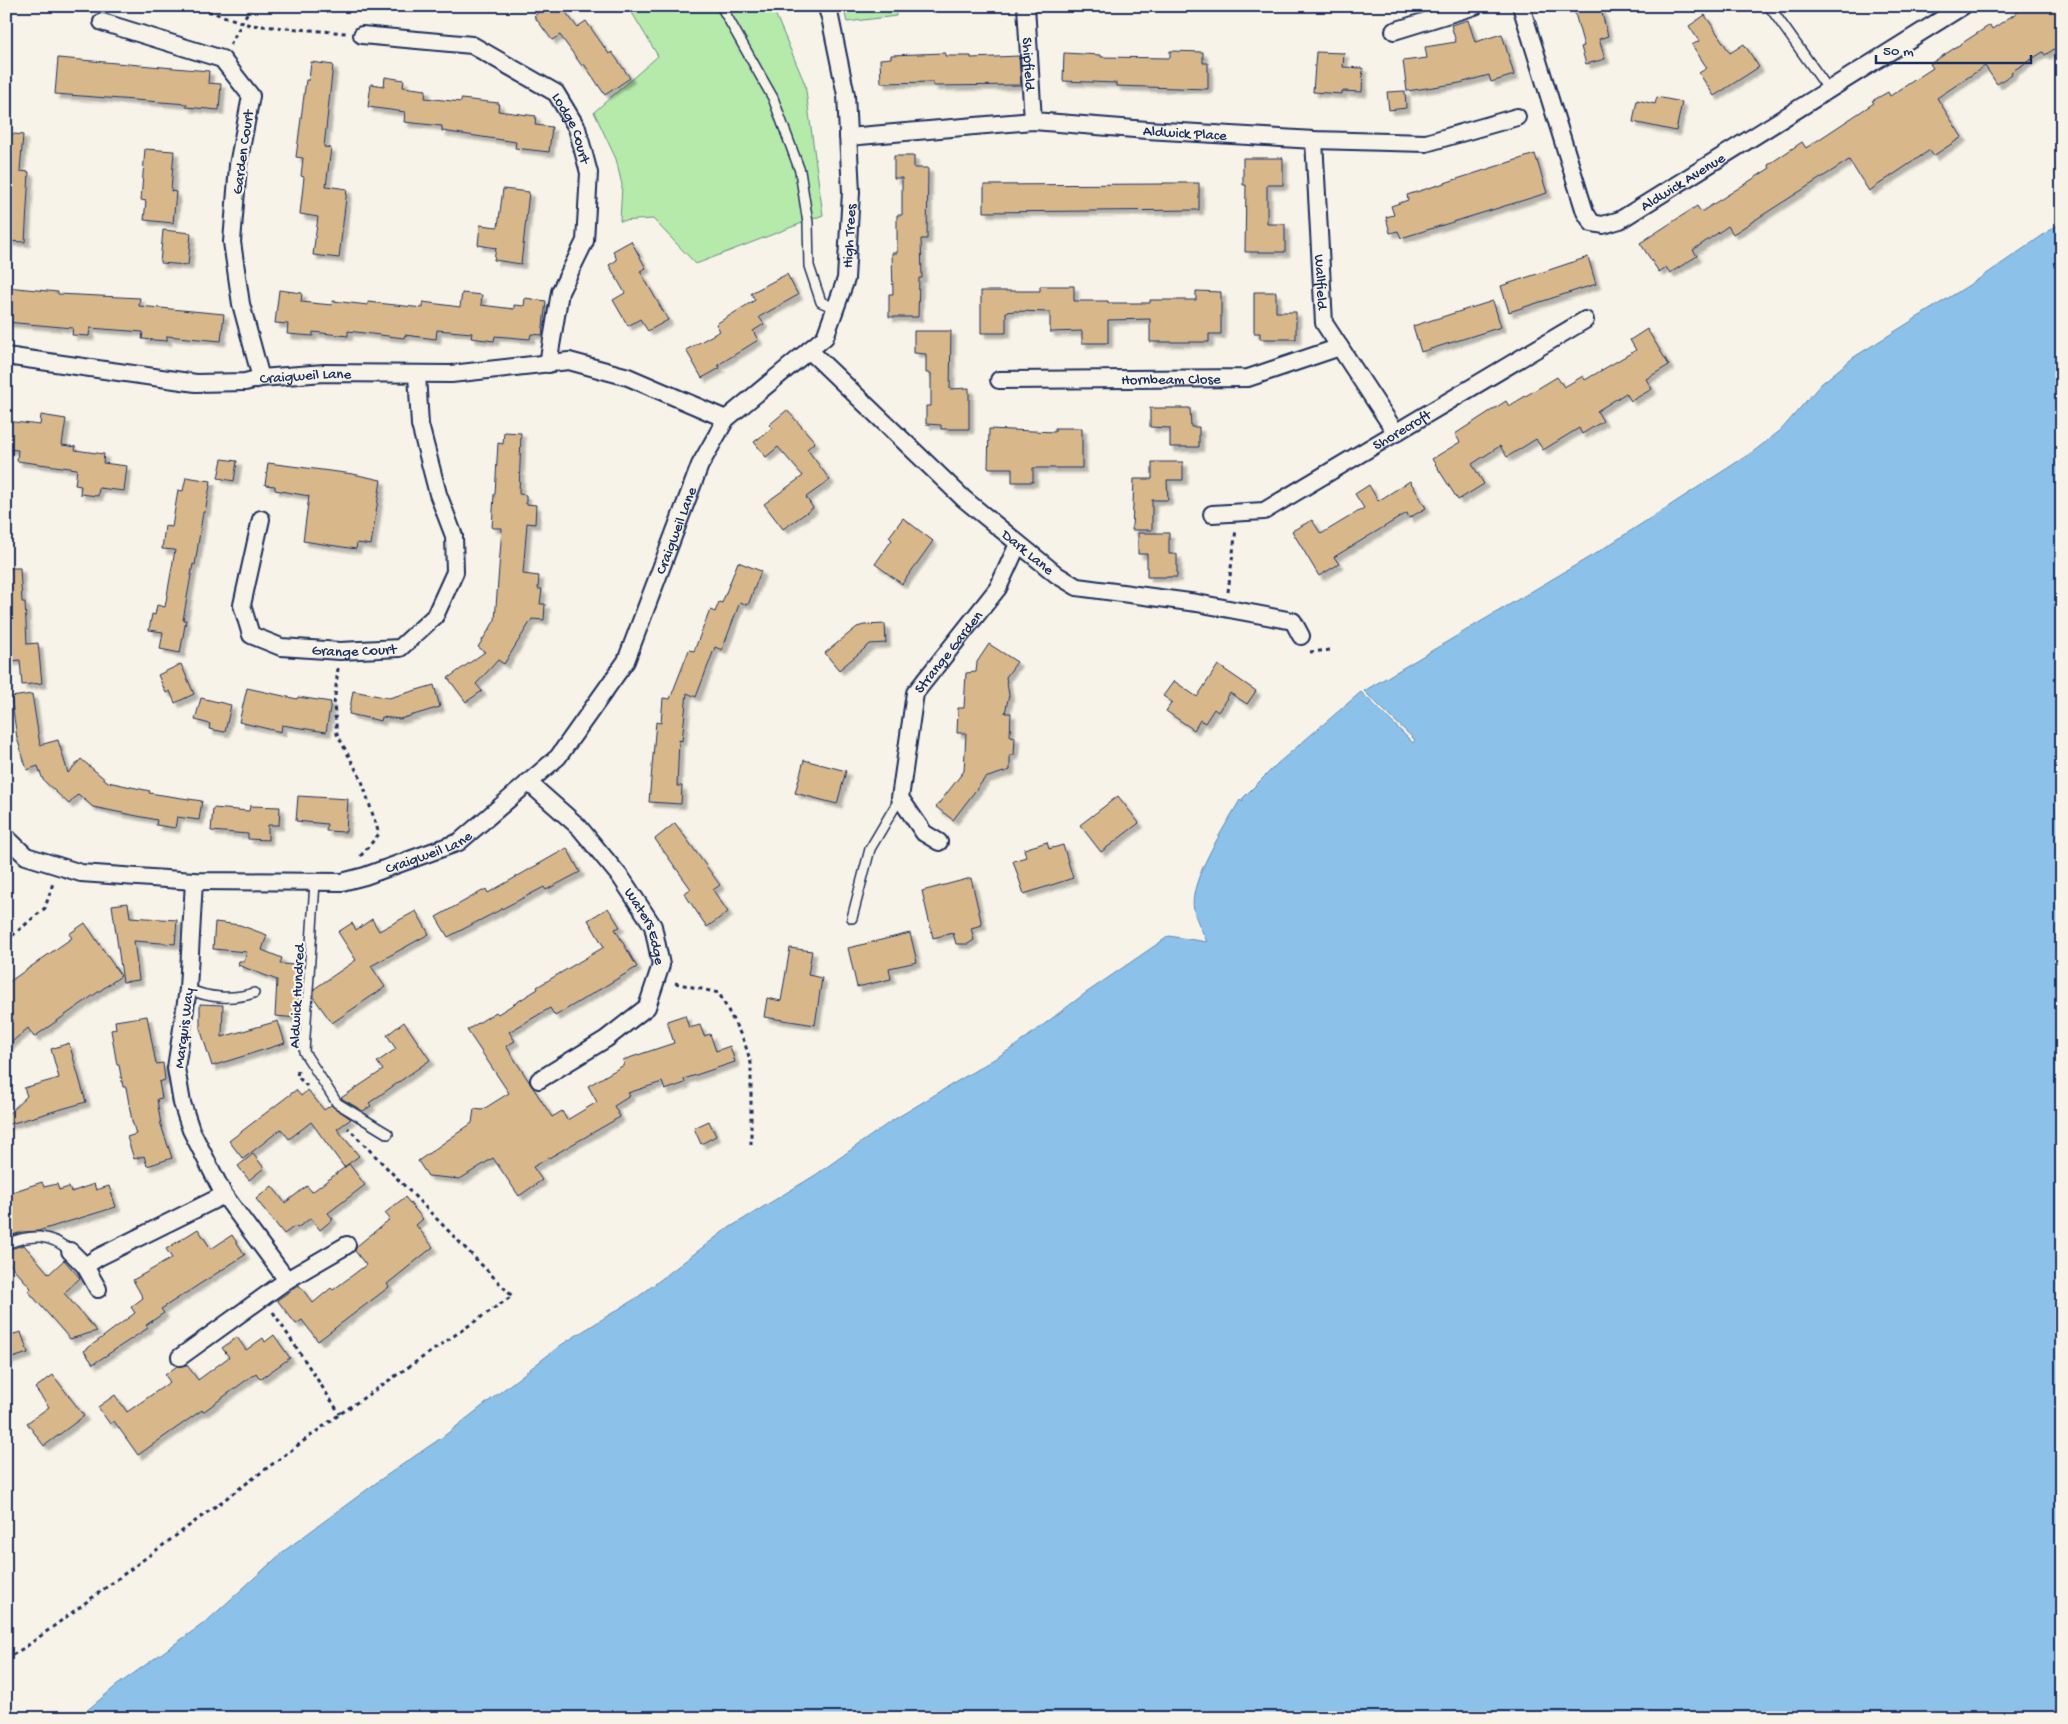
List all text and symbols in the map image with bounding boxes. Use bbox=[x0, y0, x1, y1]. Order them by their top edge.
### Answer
scale bar bbox=[1876, 32, 2030, 64]
street label: Shipfield bbox=[1017, 37, 1038, 92]
text: 50 m bbox=[1883, 43, 1914, 61]
street label: Lodge Court bbox=[547, 90, 594, 168]
street label: Garden Court bbox=[229, 107, 259, 195]
street label: Aldwick Place bbox=[1142, 123, 1227, 146]
street label: Aldwick Avenue bbox=[1638, 150, 1729, 216]
street label: High Trees bbox=[840, 203, 861, 269]
street label: Wallfield bbox=[1309, 254, 1330, 311]
street label: Craigweil Lane bbox=[259, 366, 352, 389]
street label: Hornbeam Close bbox=[1121, 371, 1221, 390]
street label: Shorecroft bbox=[1370, 406, 1437, 455]
street label: Craigweil Lane bbox=[653, 485, 702, 577]
street label: Dark Lane bbox=[996, 526, 1057, 580]
street label: Strange Garden bbox=[911, 608, 988, 698]
street label: Grange Court bbox=[311, 641, 399, 662]
street label: Craigweil Lane bbox=[383, 828, 477, 879]
street label: Waters Edge bbox=[619, 885, 668, 967]
street label: Aldwick Hundred bbox=[286, 942, 310, 1049]
street label: Marquis Way bbox=[171, 986, 199, 1069]

